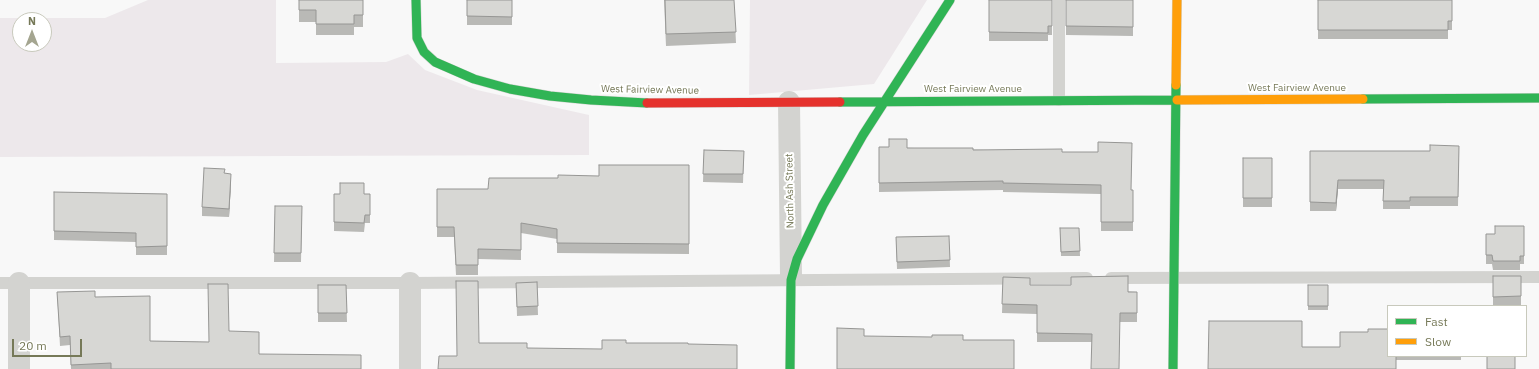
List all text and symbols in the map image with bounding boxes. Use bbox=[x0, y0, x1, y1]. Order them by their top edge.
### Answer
north arrow bbox=[12, 12, 52, 52]
text: N bbox=[28, 14, 36, 28]
street label: West Fairview Avenue bbox=[1248, 82, 1346, 94]
street label: West Fairview Avenue bbox=[601, 83, 699, 97]
street label: West Fairview Avenue bbox=[924, 83, 1022, 95]
street label: North Ash Street bbox=[783, 154, 797, 228]
legend bbox=[1387, 305, 1527, 357]
text: Fast bbox=[1425, 314, 1448, 329]
scale bar bbox=[14, 331, 84, 357]
text: Slow bbox=[1425, 334, 1451, 349]
text: 20 m bbox=[19, 338, 47, 353]

